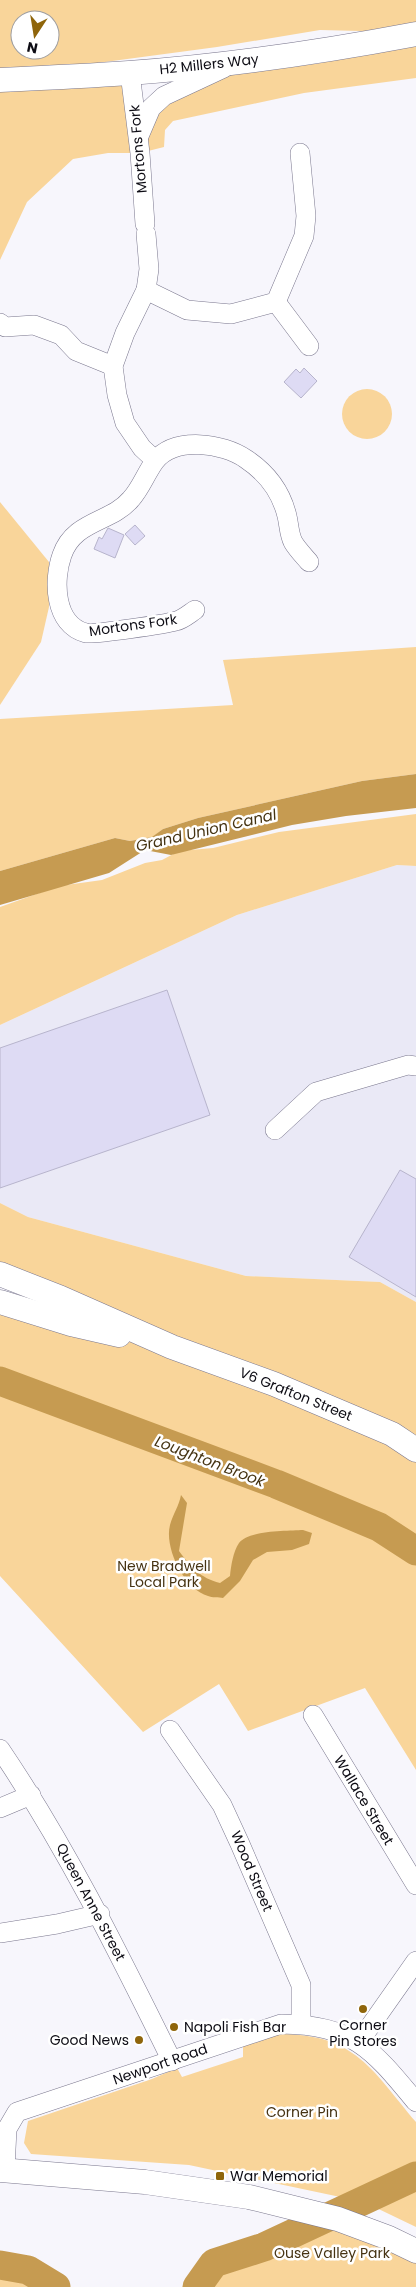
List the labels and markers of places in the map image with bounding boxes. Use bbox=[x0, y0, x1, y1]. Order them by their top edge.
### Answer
marker: Corner Pin Stores bbox=[357, 2003, 369, 2015]
place label: Corner Pin Stores bbox=[329, 2015, 397, 2051]
place label: Napoli Fish Bar bbox=[184, 2017, 286, 2037]
marker: Napoli Fish Bar bbox=[168, 2021, 180, 2033]
place label: Good News bbox=[50, 2030, 129, 2050]
marker: Good News bbox=[133, 2034, 145, 2046]
place label: War Memorial bbox=[230, 2166, 328, 2186]
marker: War Memorial bbox=[214, 2170, 226, 2182]

